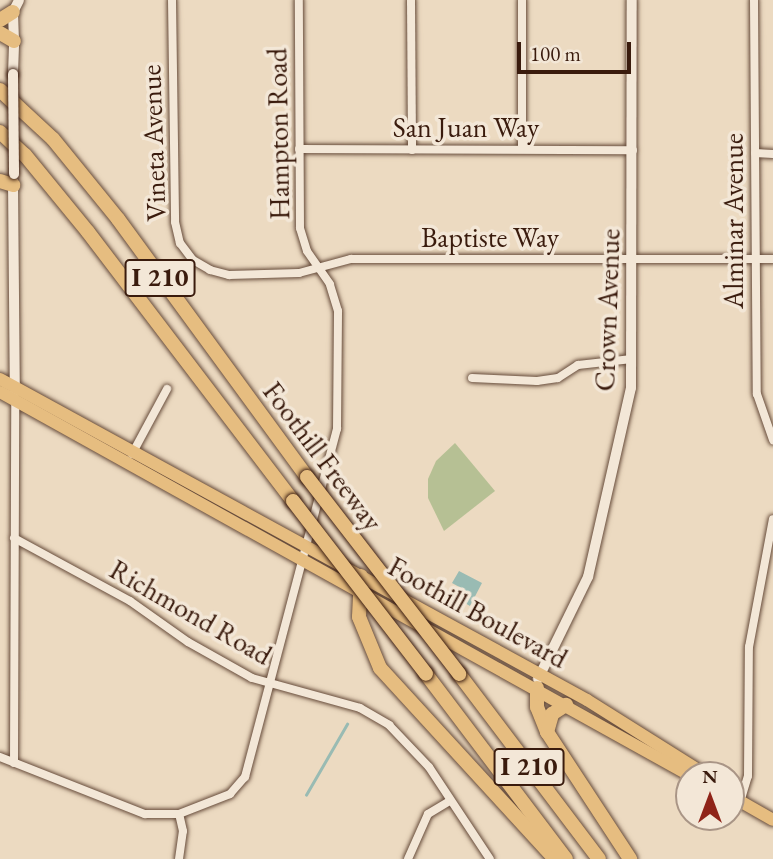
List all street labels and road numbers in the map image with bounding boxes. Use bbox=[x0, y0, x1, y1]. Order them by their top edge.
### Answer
street label: Hampton Road bbox=[260, 48, 296, 220]
street label: Vineta Avenue bbox=[133, 64, 173, 222]
street label: San Juan Way bbox=[393, 110, 539, 144]
street label: Alminar Avenue bbox=[716, 133, 750, 309]
street label: Baptiste Way bbox=[421, 220, 559, 254]
street label: Crown Avenue bbox=[587, 228, 627, 392]
road number: I 210 bbox=[123, 256, 197, 300]
street label: Foothill Freeway bbox=[256, 375, 390, 537]
street label: Foothill Boulevard bbox=[383, 549, 573, 675]
street label: Richmond Road bbox=[104, 552, 278, 672]
road number: I 210 bbox=[492, 744, 566, 790]

